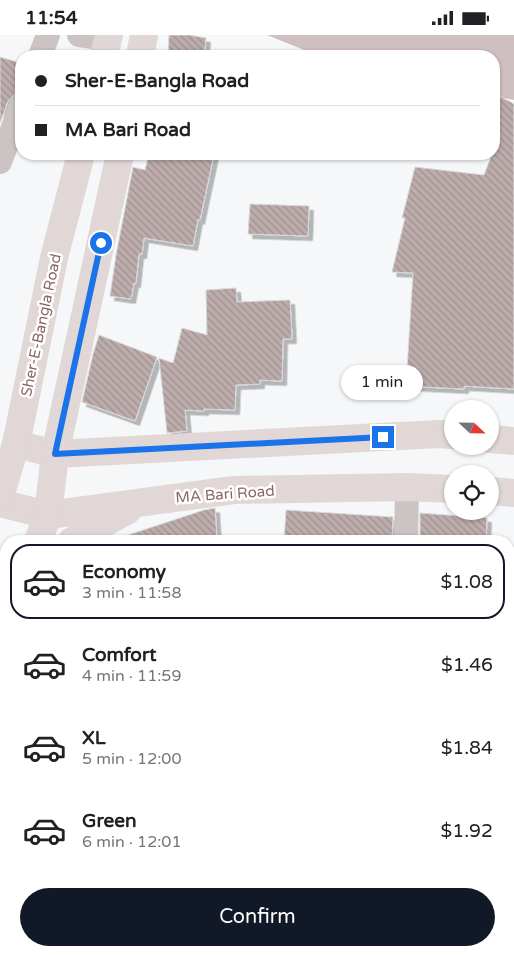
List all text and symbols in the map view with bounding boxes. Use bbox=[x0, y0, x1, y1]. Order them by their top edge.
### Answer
text: 11:54 bbox=[25, 7, 78, 29]
text: Sher-E-Bangla Road bbox=[65, 70, 249, 92]
text: MA Bari Road bbox=[65, 119, 191, 141]
route start bbox=[90, 232, 112, 254]
street label: Sher-E-Bangla Road bbox=[17, 252, 65, 398]
callout: 1 min bbox=[342, 365, 424, 399]
text: 1 min bbox=[361, 372, 403, 392]
north arrow bbox=[444, 400, 499, 455]
map controls bbox=[444, 400, 499, 520]
route end bbox=[372, 426, 394, 448]
button: locate bbox=[444, 465, 499, 520]
street label: MA Bari Road bbox=[175, 482, 275, 506]
icon: car bbox=[22, 559, 67, 604]
text: Economy bbox=[82, 561, 166, 583]
text: $1.08 bbox=[441, 571, 493, 593]
text: 3 min · 11:58 bbox=[82, 583, 181, 603]
icon: car bbox=[22, 642, 67, 687]
text: Comfort bbox=[82, 644, 156, 666]
text: $1.46 bbox=[441, 654, 493, 676]
text: 4 min · 11:59 bbox=[82, 666, 181, 686]
icon: car bbox=[22, 725, 67, 770]
text: XL bbox=[82, 727, 106, 749]
text: $1.84 bbox=[441, 737, 493, 759]
text: 5 min · 12:00 bbox=[82, 749, 181, 769]
icon: car bbox=[22, 808, 67, 853]
text: Green bbox=[82, 810, 136, 832]
text: $1.92 bbox=[441, 820, 493, 842]
text: 6 min · 12:01 bbox=[82, 832, 181, 852]
button: Confirm bbox=[20, 888, 495, 946]

